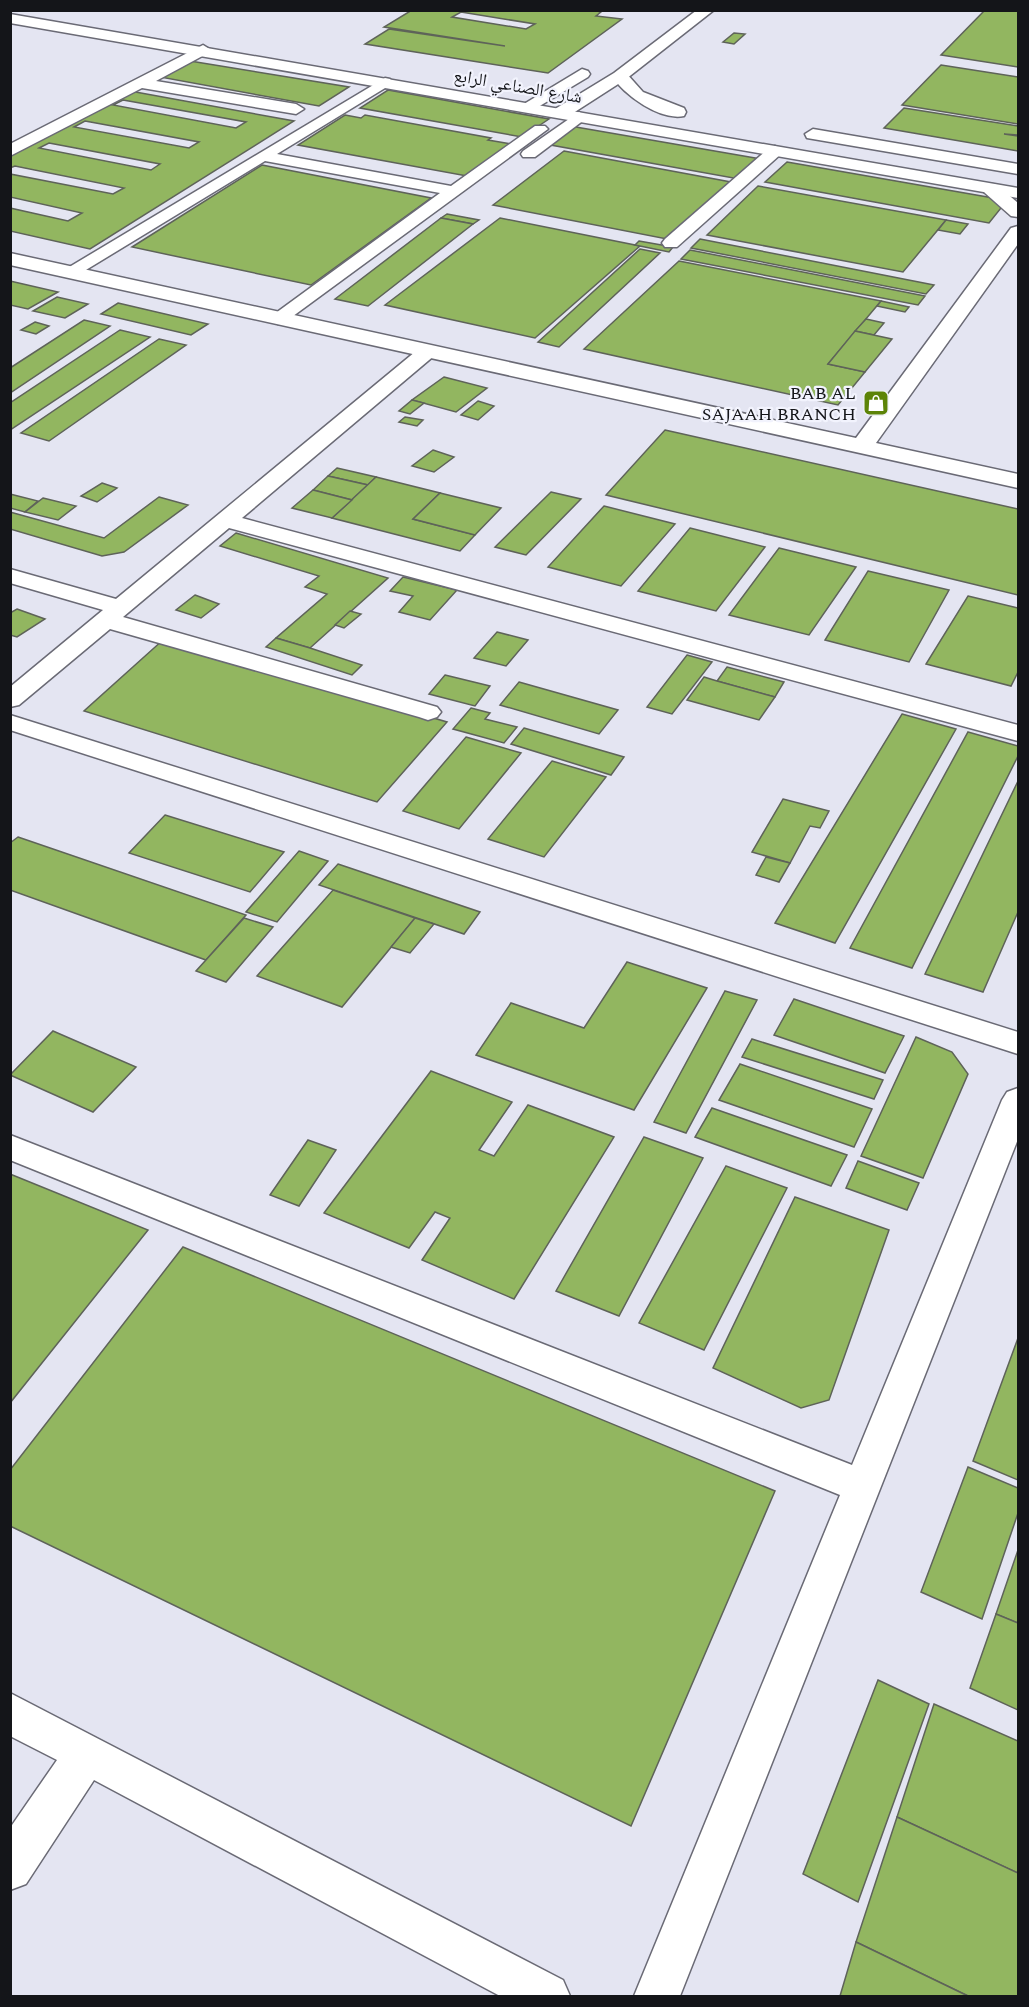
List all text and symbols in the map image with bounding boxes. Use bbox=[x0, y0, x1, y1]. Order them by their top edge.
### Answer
street label: شارع الصناعي الرابع bbox=[452, 62, 584, 112]
place label: BAB AL SAJAAH BRANCH bbox=[702, 380, 856, 428]
shop icon: BAB AL SAJAAH BRANCH bbox=[861, 388, 891, 418]

